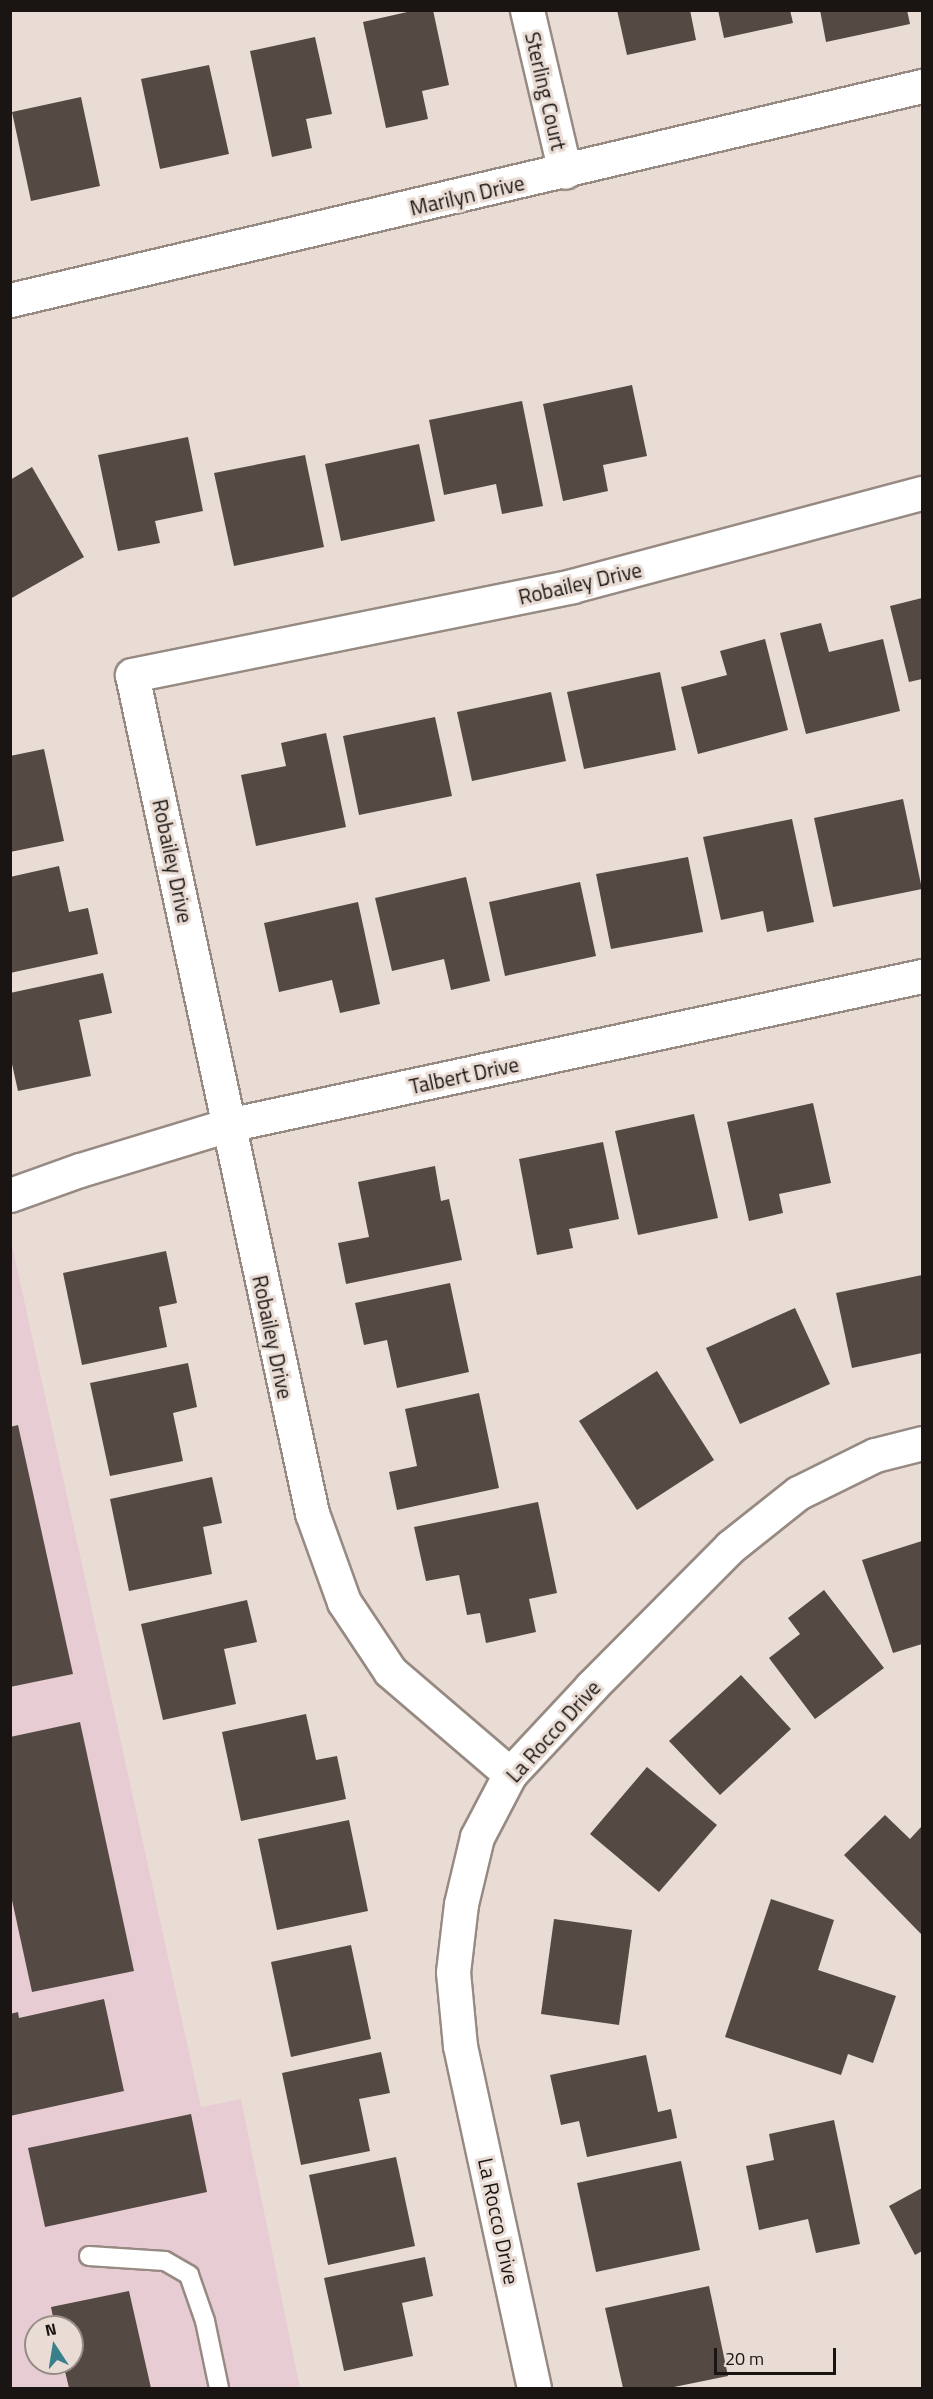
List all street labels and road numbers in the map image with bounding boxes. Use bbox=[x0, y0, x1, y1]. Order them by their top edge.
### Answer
street label: Sterling Court bbox=[520, 29, 572, 153]
street label: Marilyn Drive bbox=[407, 170, 527, 220]
street label: Robailey Drive bbox=[516, 557, 644, 609]
street label: Robailey Drive bbox=[148, 797, 198, 925]
street label: Talbert Drive bbox=[407, 1051, 521, 1099]
street label: Robailey Drive bbox=[248, 1273, 298, 1401]
street label: La Rocco Drive bbox=[501, 1675, 605, 1787]
street label: La Rocco Drive bbox=[473, 2155, 525, 2287]

